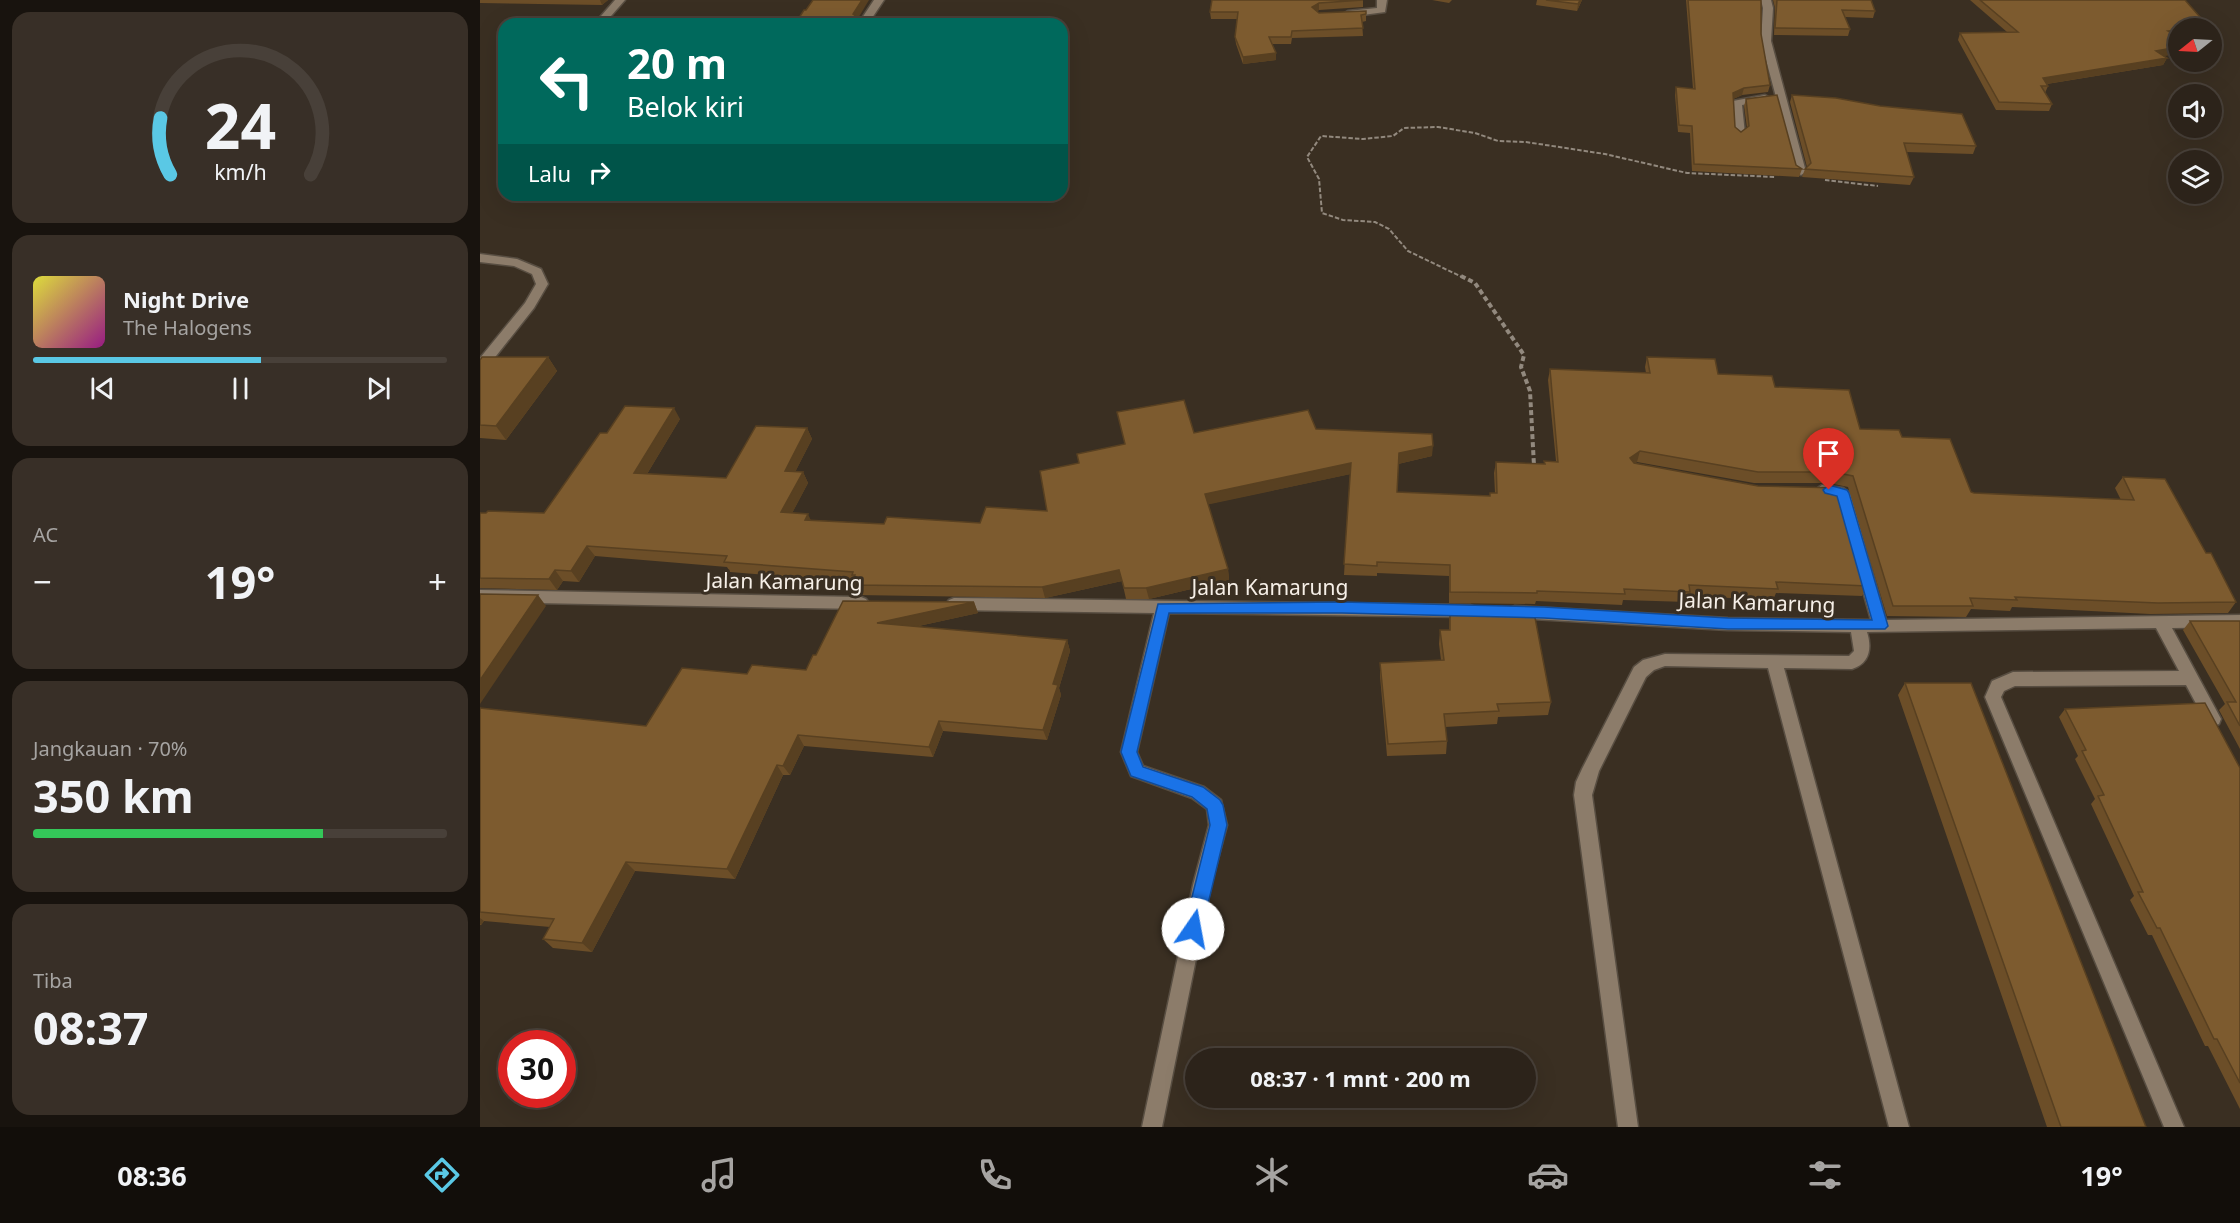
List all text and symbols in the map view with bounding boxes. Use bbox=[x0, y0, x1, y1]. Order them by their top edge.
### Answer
north arrow bbox=[2168, 18, 2222, 72]
map controls bbox=[2168, 18, 2222, 204]
text: 20 m bbox=[627, 34, 727, 91]
icon: left bbox=[528, 42, 606, 120]
text: 24 bbox=[204, 82, 276, 167]
button: sound bbox=[2168, 84, 2222, 138]
text: Belok kiri bbox=[627, 88, 744, 125]
button: layers bbox=[2168, 150, 2222, 204]
icon: right bbox=[583, 156, 616, 189]
text: km/h bbox=[214, 157, 266, 186]
text: Lalu bbox=[528, 158, 571, 188]
text: Night Drive bbox=[123, 284, 249, 314]
text: The Halogens bbox=[123, 314, 252, 341]
icon: previous bbox=[86, 372, 119, 405]
icon: pause bbox=[224, 372, 257, 405]
icon: next bbox=[362, 372, 395, 405]
pin bbox=[1803, 428, 1854, 490]
icon: arrive bbox=[1812, 437, 1845, 470]
text: AC bbox=[33, 521, 58, 548]
text: 19° bbox=[205, 551, 275, 612]
text: − bbox=[33, 559, 52, 604]
text: + bbox=[428, 559, 447, 604]
street label: Jalan Kamarung bbox=[703, 566, 863, 596]
street label: Jalan Kamarung bbox=[1190, 573, 1348, 601]
street label: Jalan Kamarung bbox=[1676, 585, 1836, 619]
text: Jangkauan · 70% bbox=[33, 735, 187, 762]
text: 350 km bbox=[33, 765, 194, 826]
position arrow bbox=[1161, 897, 1225, 961]
text: Tiba bbox=[33, 967, 73, 994]
text: 08:37 bbox=[33, 997, 149, 1058]
speed limit sign: 30 bbox=[498, 1030, 576, 1108]
text: 08:37 · 1 mnt · 200 m bbox=[1250, 1063, 1471, 1093]
icon: directions bbox=[421, 1154, 463, 1196]
icon: music bbox=[698, 1154, 740, 1196]
icon: phone bbox=[974, 1154, 1016, 1196]
icon: climate bbox=[1251, 1154, 1293, 1196]
icon: car bbox=[1527, 1154, 1569, 1196]
icon: filters bbox=[1804, 1154, 1846, 1196]
text: 08:36 bbox=[117, 1157, 187, 1194]
text: 19° bbox=[2080, 1157, 2123, 1194]

